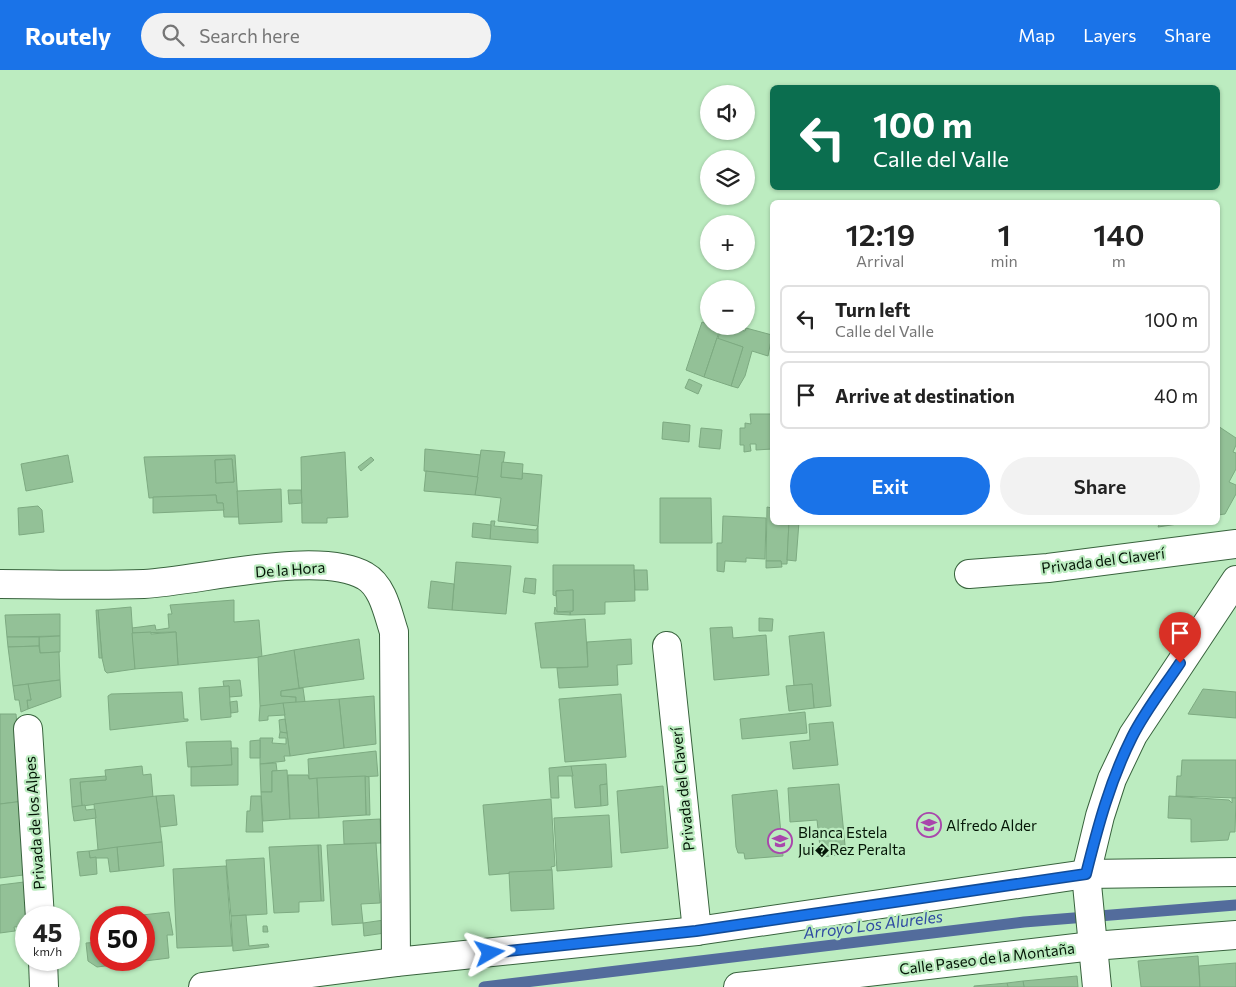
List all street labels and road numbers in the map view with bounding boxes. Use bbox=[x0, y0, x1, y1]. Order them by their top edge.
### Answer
street label: Privada del Claverí bbox=[1040, 543, 1167, 577]
street label: De la Hora bbox=[254, 558, 326, 580]
street label: Privada del Claverí bbox=[666, 725, 697, 852]
street label: Privada de los Alpes bbox=[20, 756, 48, 890]
street label: Calle Paseo de la Montaña bbox=[898, 938, 1076, 978]

